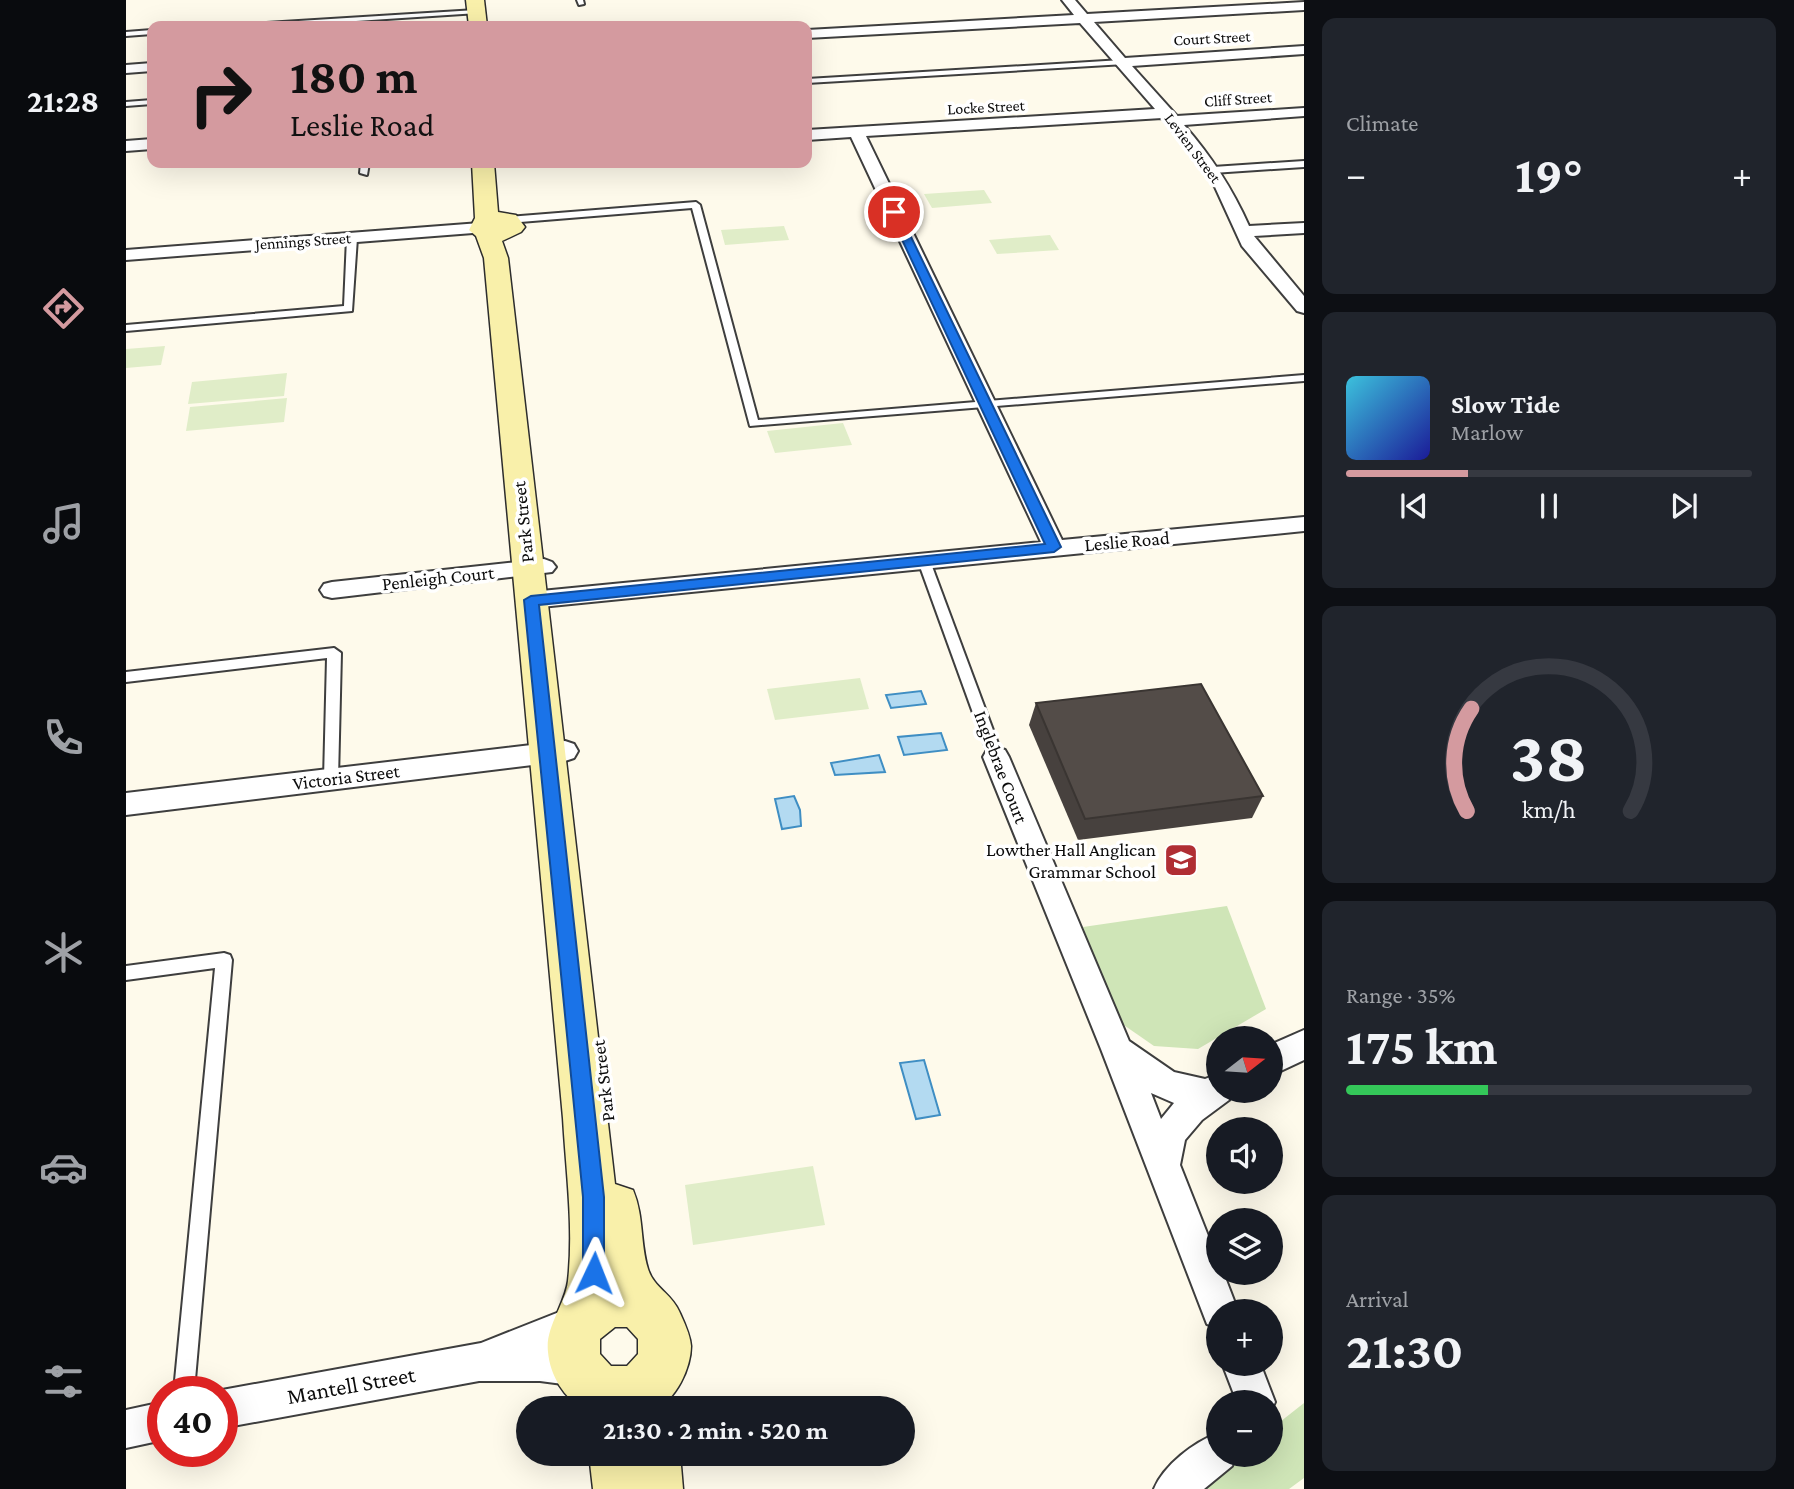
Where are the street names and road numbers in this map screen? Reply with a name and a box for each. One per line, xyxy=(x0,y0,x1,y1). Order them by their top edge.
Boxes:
street label: Court Street xyxy=(1173,27,1252,49)
street label: Cliff Street xyxy=(1204,88,1273,110)
street label: Locke Street xyxy=(947,96,1026,118)
street label: Levien Street xyxy=(1161,110,1225,187)
street label: Jennings Street xyxy=(252,229,352,254)
street label: Park Street xyxy=(508,480,538,564)
street label: Leslie Road xyxy=(1083,527,1171,555)
street label: Penleigh Court xyxy=(381,562,496,594)
street label: Inglebrae Court xyxy=(970,708,1032,827)
street label: Victoria Street xyxy=(291,760,401,794)
street label: Park Street xyxy=(588,1038,618,1123)
street label: Mantell Street xyxy=(285,1361,418,1409)

